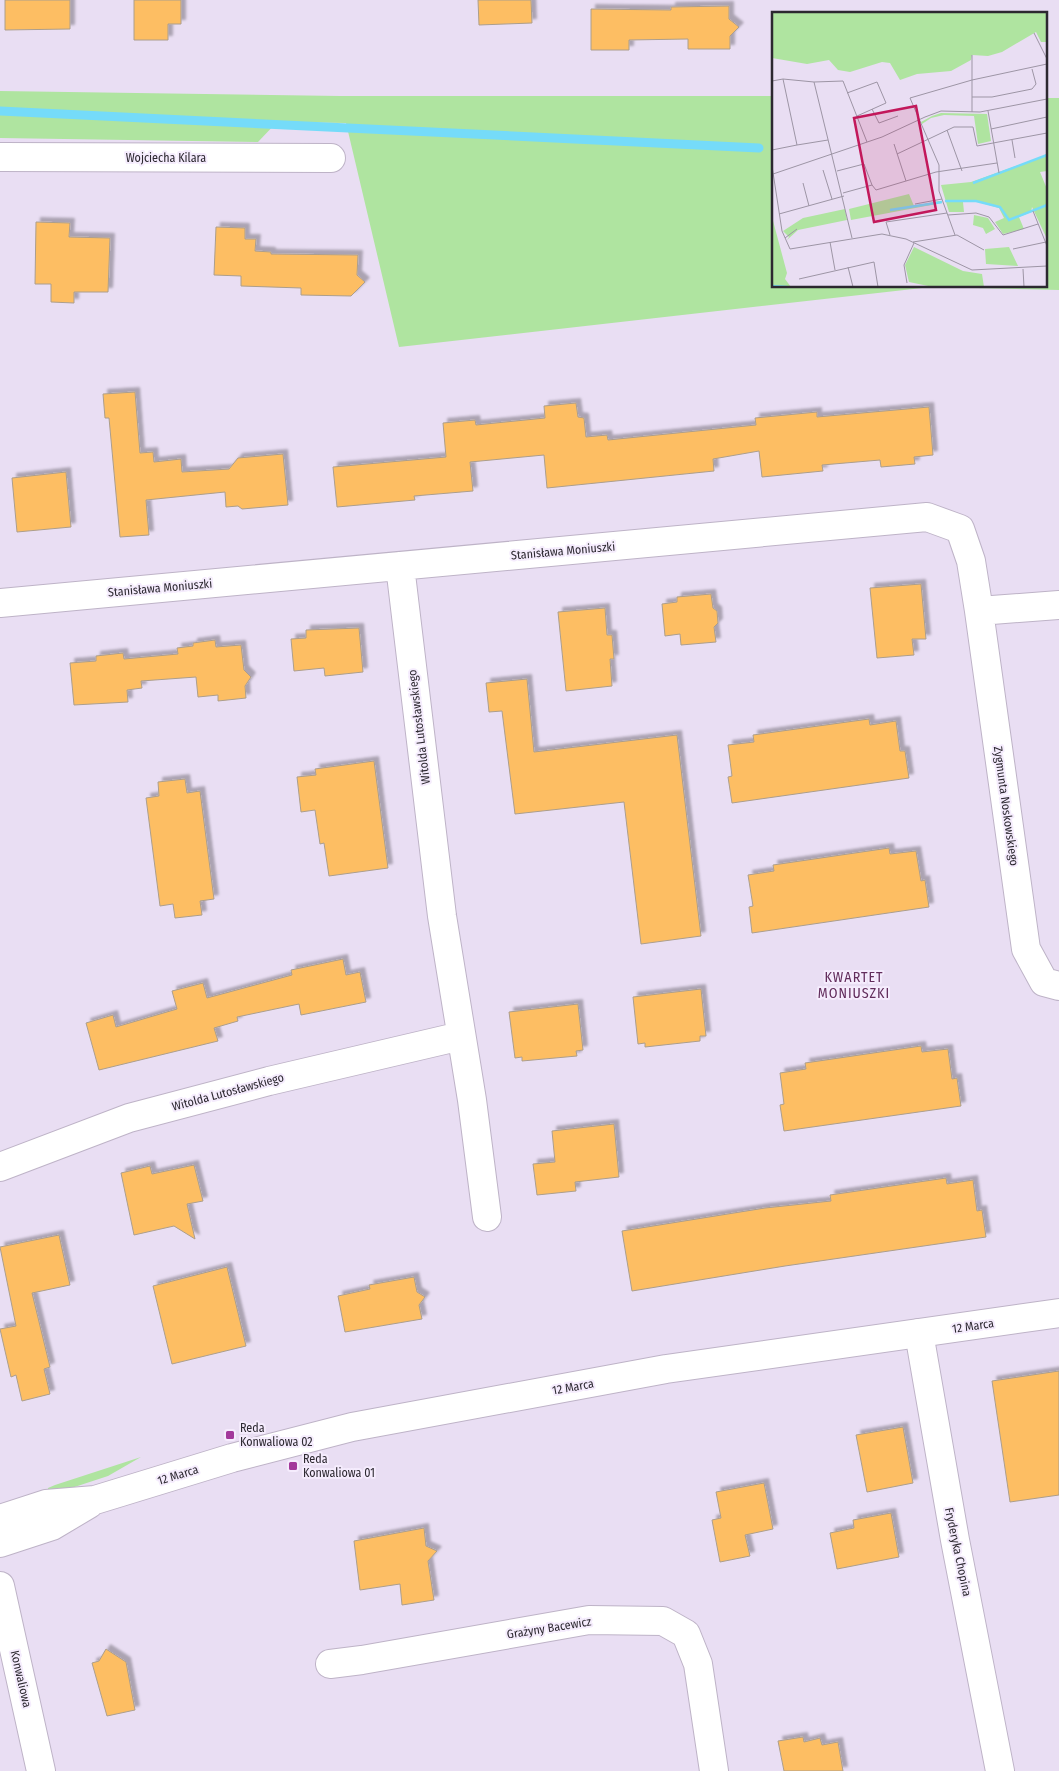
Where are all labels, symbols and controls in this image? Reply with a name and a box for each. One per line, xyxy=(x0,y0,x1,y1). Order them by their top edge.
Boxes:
inset map xyxy=(772,12,1046,288)
street label: Wojciecha Kilara xyxy=(126,151,206,165)
street label: Stanisława Moniuszki xyxy=(510,539,616,563)
street label: Stanisława Moniuszki xyxy=(107,576,213,600)
street label: Witolda Lutosławskiego xyxy=(405,669,433,785)
street label: Zygmunta Noskowskiego xyxy=(991,745,1021,867)
district label: KWARTET MONIUSZKI xyxy=(818,969,890,1002)
street label: Witolda Lutosławskiego xyxy=(171,1070,285,1114)
street label: 12 Marca xyxy=(951,1316,995,1336)
street label: 12 Marca xyxy=(551,1376,595,1398)
place label: Reda Konwaliowa 02 xyxy=(240,1421,313,1449)
marker: Reda Konwaliowa 02 xyxy=(224,1429,236,1441)
place label: Reda Konwaliowa 01 xyxy=(303,1452,375,1480)
marker: Reda Konwaliowa 01 xyxy=(287,1460,299,1472)
street label: 12 Marca xyxy=(156,1462,200,1488)
street label: Fryderyka Chopina xyxy=(942,1506,974,1598)
street label: Grażyny Bacewicz xyxy=(506,1614,592,1642)
street label: Konwaliowa xyxy=(8,1649,34,1709)

